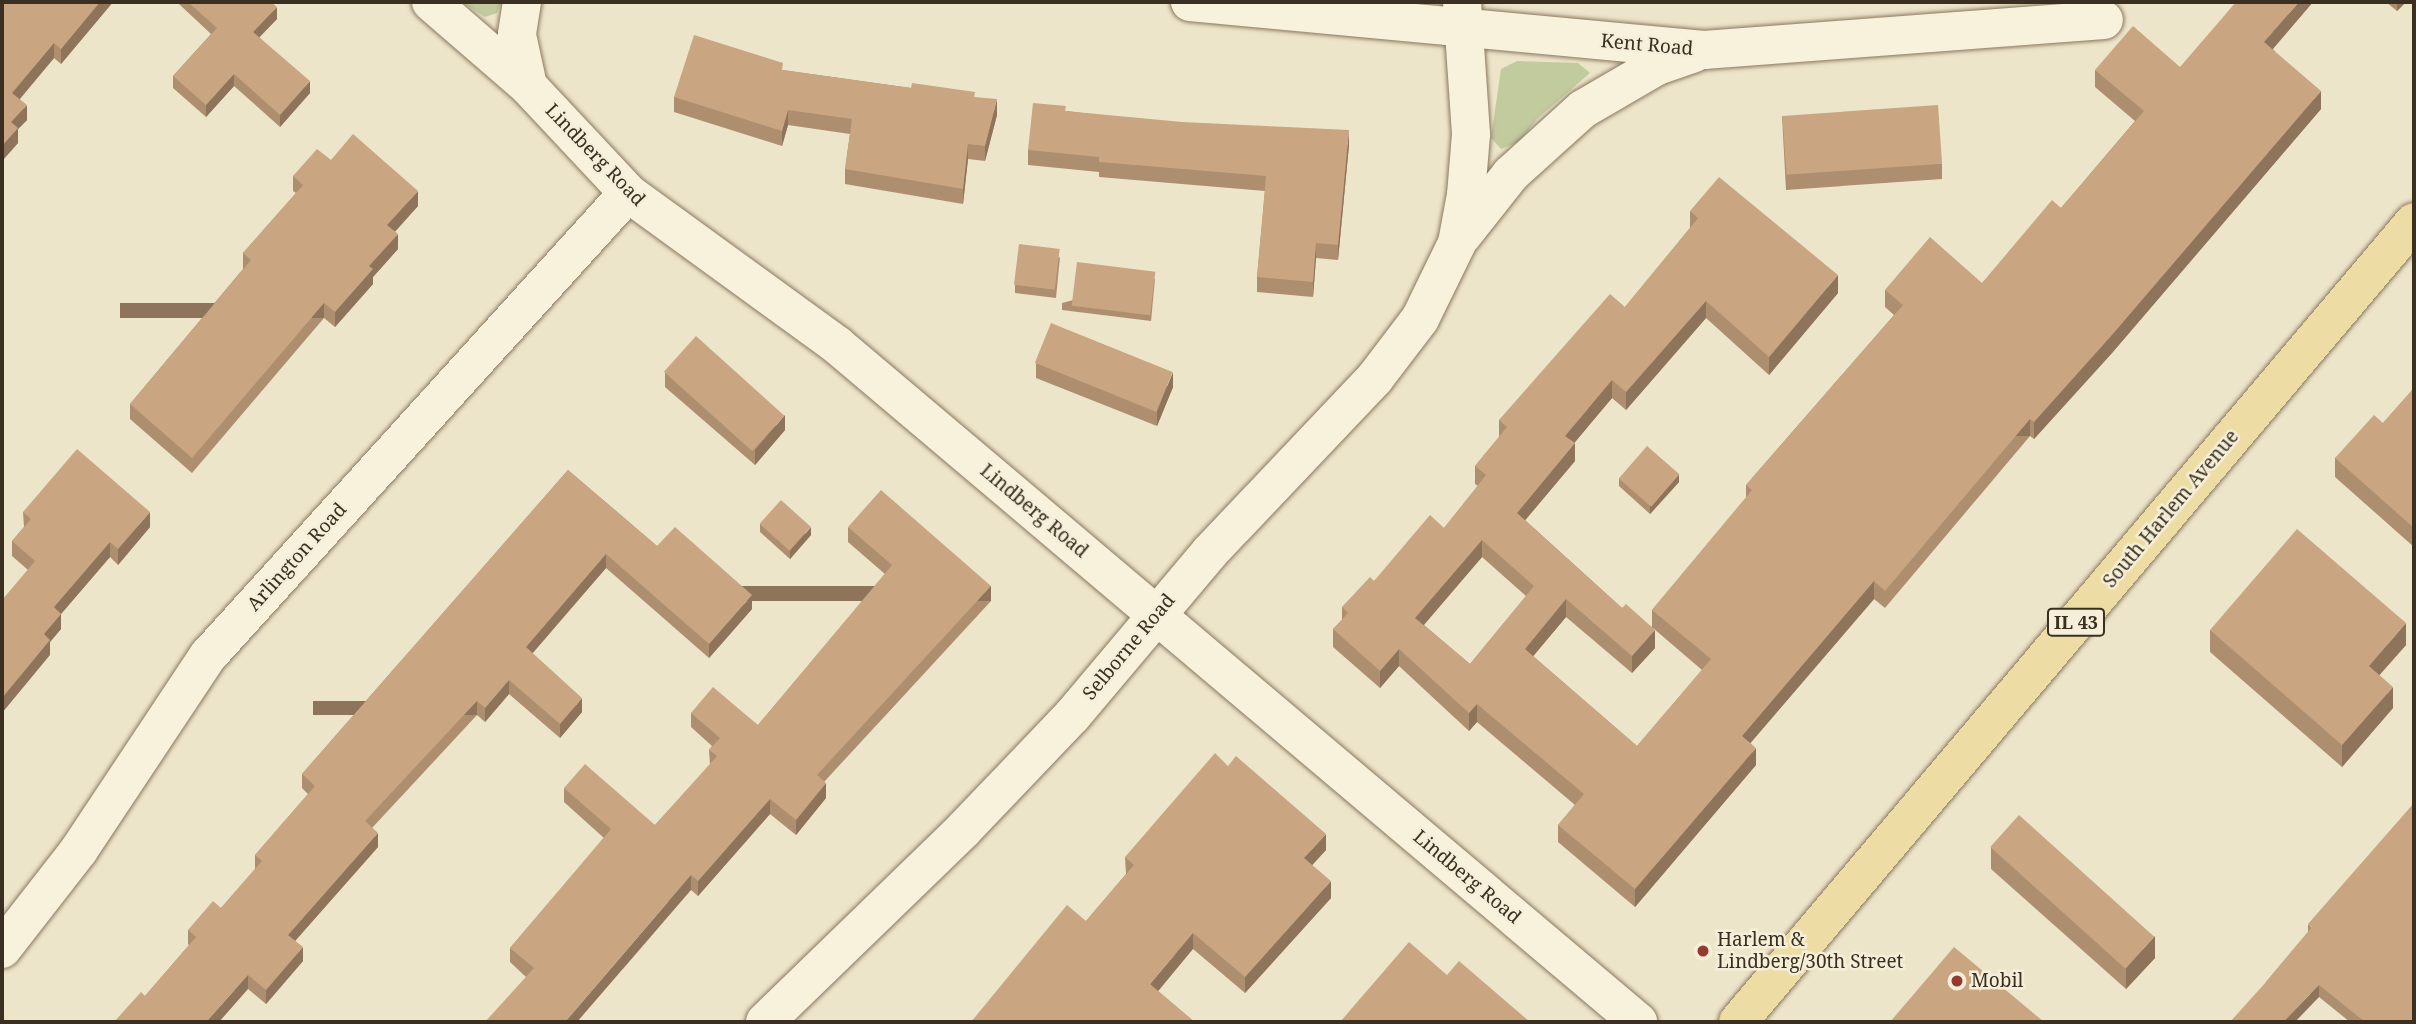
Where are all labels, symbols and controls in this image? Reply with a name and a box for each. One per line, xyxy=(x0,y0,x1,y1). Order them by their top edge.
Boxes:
street label: Kent Road xyxy=(1600,30,1694,60)
street label: Lindberg Road xyxy=(540,99,650,211)
street label: South Harlem Avenue xyxy=(2098,426,2244,592)
street label: Lindberg Road xyxy=(976,459,1092,563)
street label: Arlington Road xyxy=(243,498,351,616)
street label: Selborne Road xyxy=(1078,589,1180,705)
road number: IL 43 xyxy=(2046,608,2106,636)
street label: Lindberg Road xyxy=(1409,825,1525,929)
place label: Harlem & Lindberg/30th Street xyxy=(1717,929,1903,973)
marker: Harlem & Lindberg/30th Street xyxy=(1695,943,1711,959)
place label: Mobil xyxy=(1971,970,2023,992)
marker: Mobil xyxy=(1949,973,1965,989)

